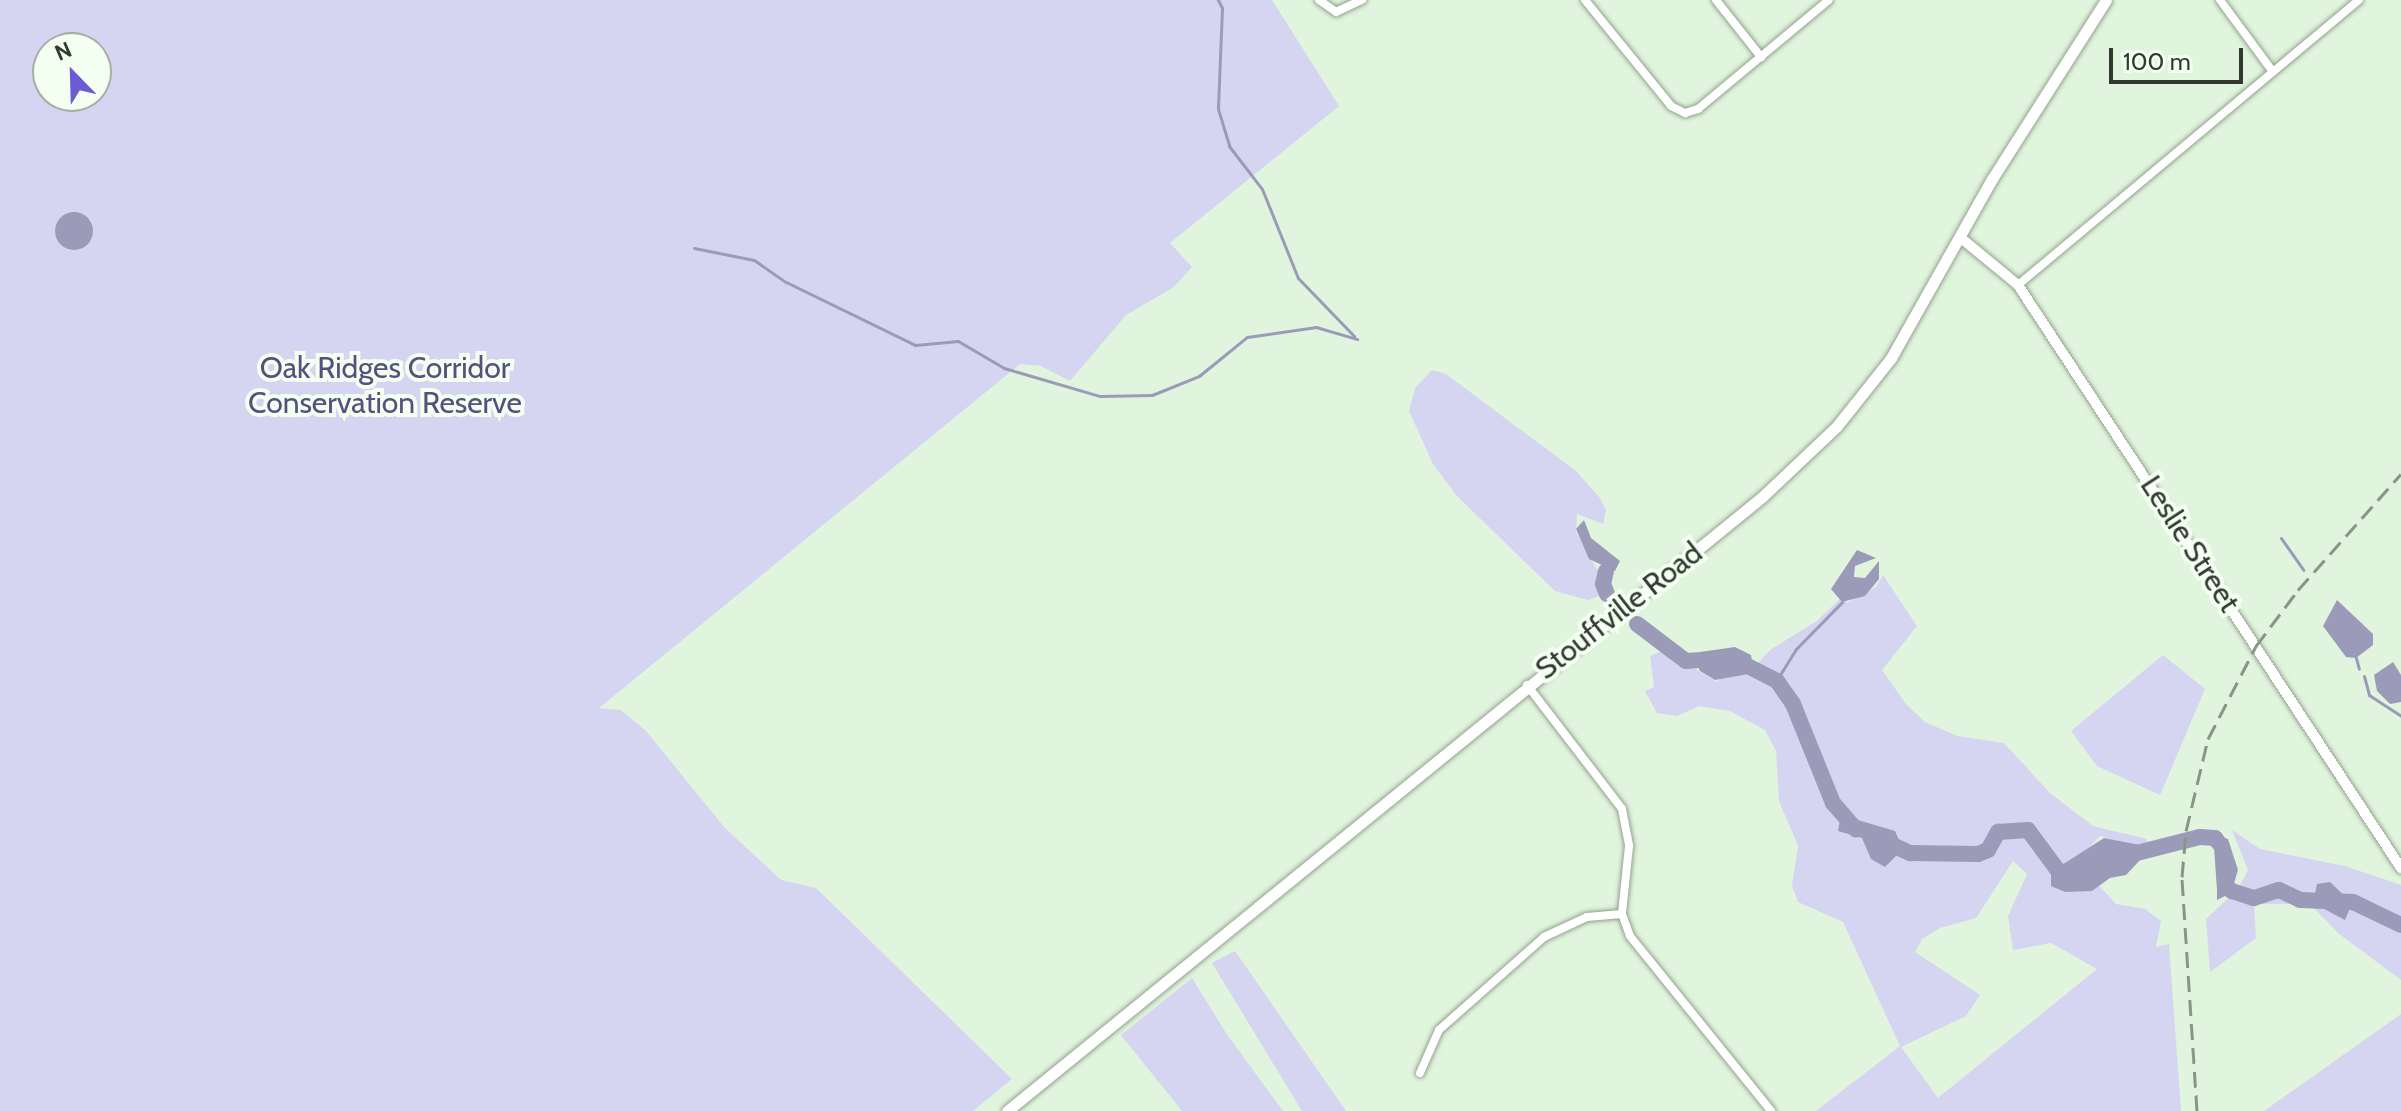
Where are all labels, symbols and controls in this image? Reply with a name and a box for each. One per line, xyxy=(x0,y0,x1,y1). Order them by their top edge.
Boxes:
north arrow xyxy=(32,32,112,112)
scale bar xyxy=(2113,32,2247,82)
text: N xyxy=(51,36,76,67)
text: 100 m xyxy=(2123,47,2191,76)
park label: Oak Ridges Corridor Conservation Reserve xyxy=(248,350,522,420)
street label: Leslie Street xyxy=(2133,469,2247,619)
street label: Stouffville Road xyxy=(1529,535,1709,687)

